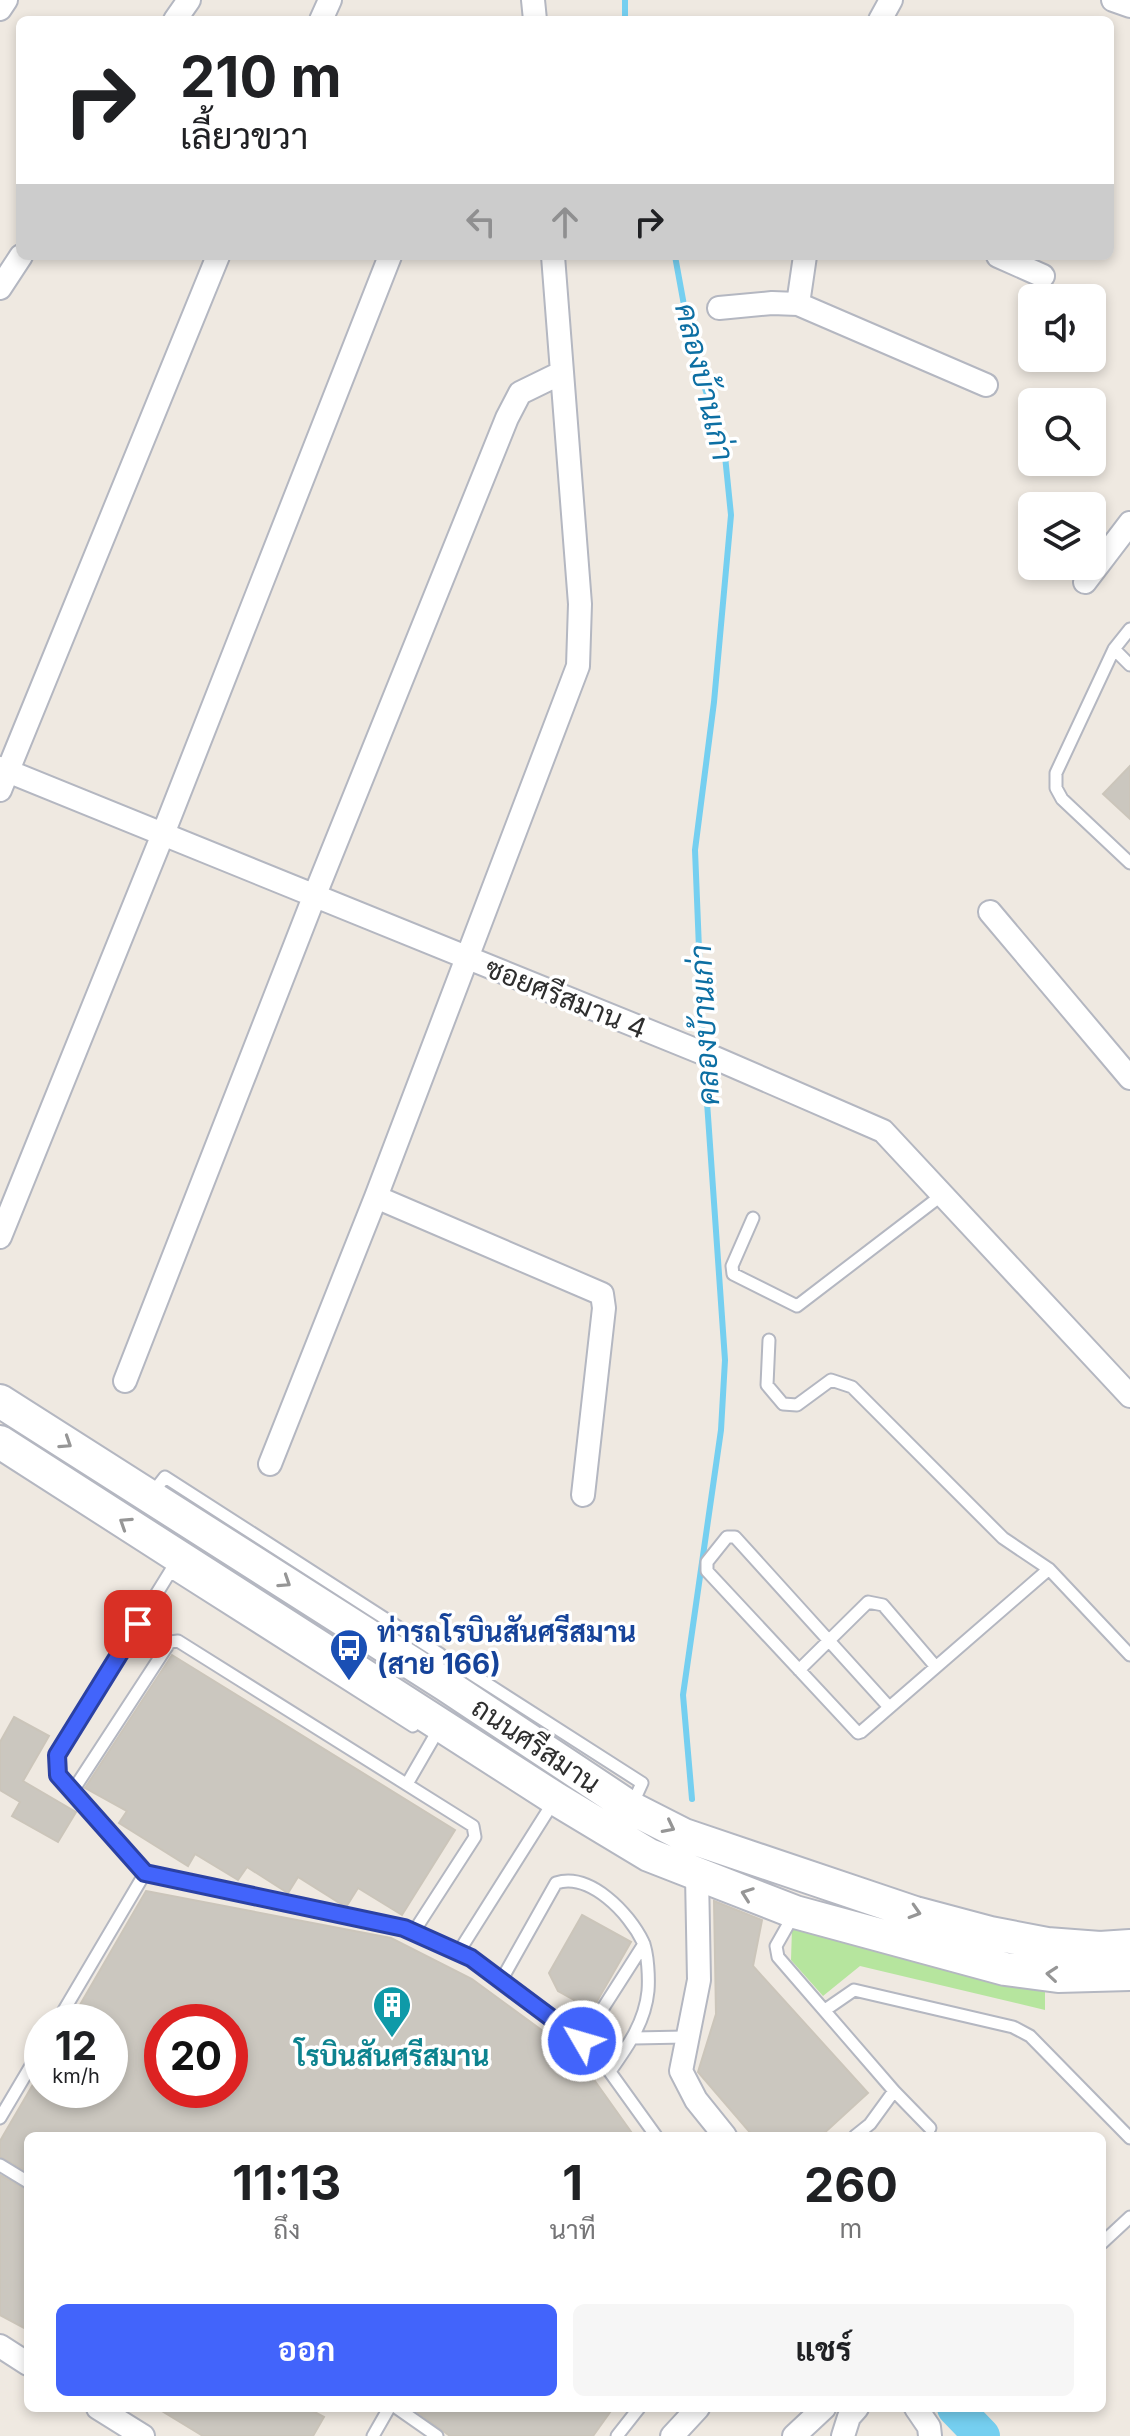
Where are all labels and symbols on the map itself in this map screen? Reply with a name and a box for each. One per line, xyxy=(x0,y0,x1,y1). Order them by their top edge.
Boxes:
water label: คลองบ้านเก่า xyxy=(668,299,743,464)
water label: คลองบ้านเก่า xyxy=(681,944,726,1106)
street label: ซอยศรีสมาน 4 xyxy=(480,949,652,1046)
one-way arrow xyxy=(57,1433,72,1448)
one-way arrow xyxy=(120,1518,134,1533)
one-way arrow xyxy=(276,1573,291,1588)
pin xyxy=(104,1590,172,1658)
place label: ท่ารถโรบินสันศรีสมาน (สาย 166) xyxy=(377,1613,636,1681)
bus stop icon: ท่ารถโรบินสันศรีสมาน (สาย 166) xyxy=(328,1627,370,1682)
street label: ถนนศรีสมาน xyxy=(465,1689,607,1800)
one-way arrow xyxy=(661,1818,676,1833)
one-way arrow xyxy=(741,1887,755,1904)
one-way arrow xyxy=(907,1903,921,1919)
one-way arrow xyxy=(1045,1966,1058,1983)
building icon: โรบินสันศรีสมาน xyxy=(371,1984,413,2039)
position arrow xyxy=(540,1999,624,2083)
speed limit sign: 20 xyxy=(144,2004,248,2108)
place label: โรบินสันศรีสมาน xyxy=(292,2037,490,2073)

